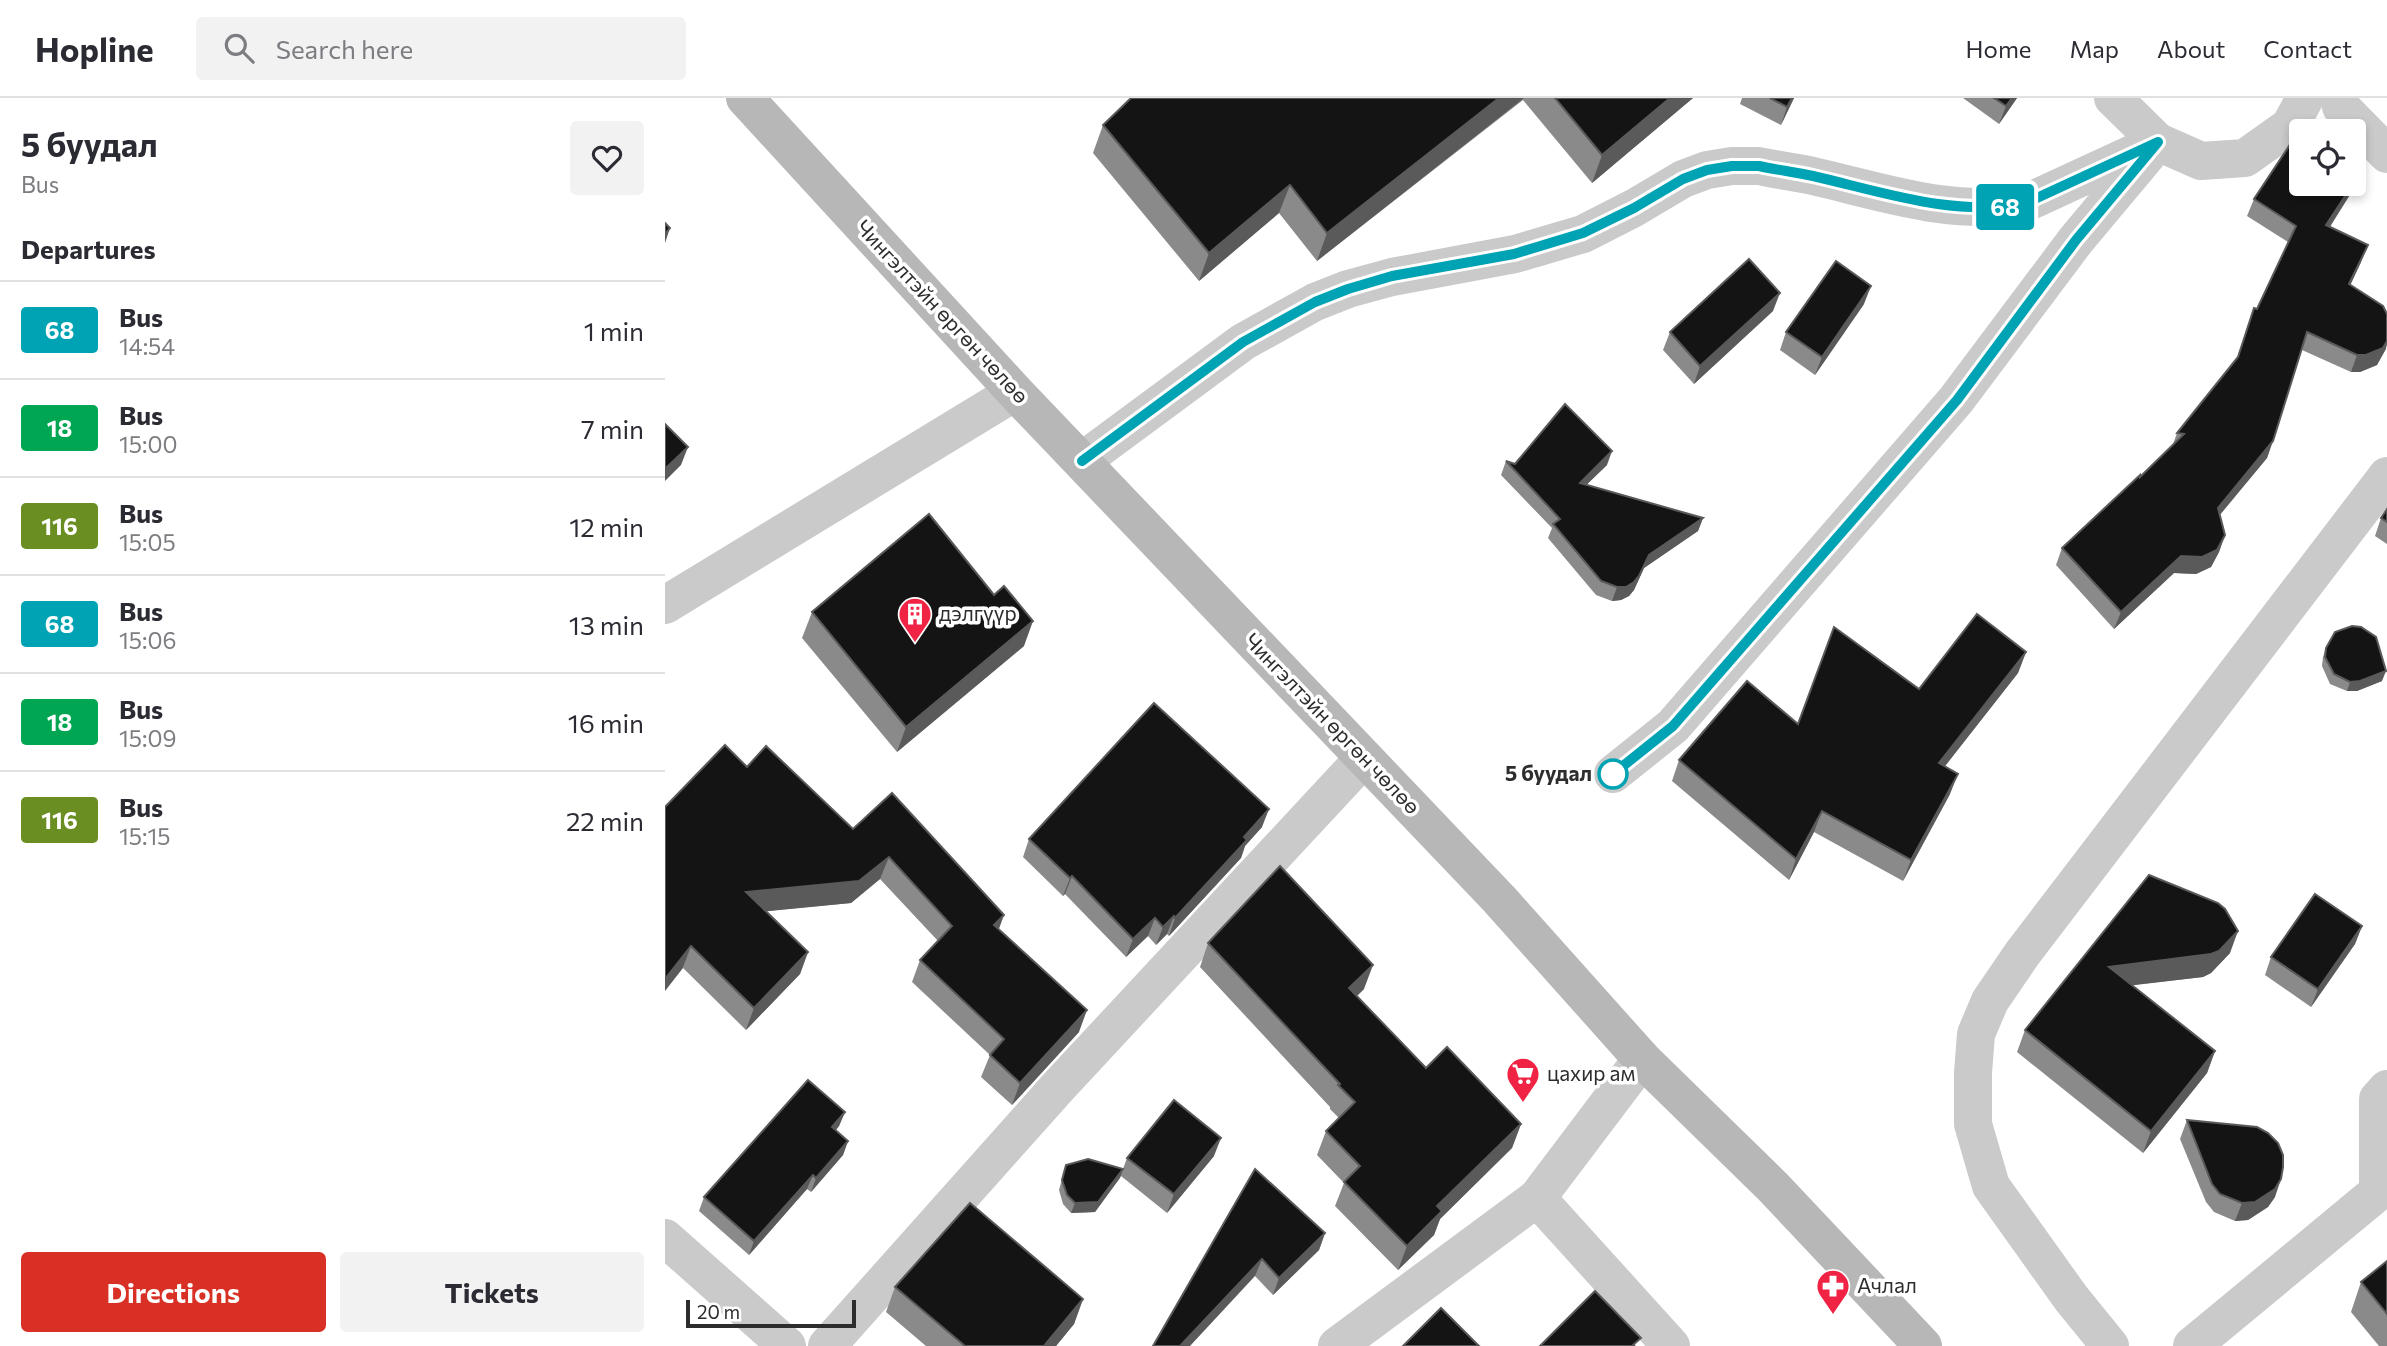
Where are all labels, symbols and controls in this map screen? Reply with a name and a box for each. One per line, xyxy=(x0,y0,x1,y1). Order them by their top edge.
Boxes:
search box xyxy=(196,17,686,80)
text: Hopline xyxy=(35,28,154,69)
icon: search xyxy=(220,29,258,67)
text: Search here xyxy=(276,33,413,64)
text: Home xyxy=(1966,34,2032,63)
text: Map xyxy=(2070,34,2119,63)
text: About xyxy=(2157,34,2225,63)
text: Contact xyxy=(2263,34,2352,63)
map controls xyxy=(2289,119,2366,196)
button: locate xyxy=(2289,119,2366,196)
button: heart xyxy=(570,121,644,195)
text: 5 буудал xyxy=(21,123,158,164)
text: Bus xyxy=(21,170,59,198)
line badge: 68 xyxy=(1973,184,2037,230)
text: 68 xyxy=(1990,192,2020,221)
street label: Чингэлтэйн өргөн чөлөө xyxy=(852,214,1035,408)
text: Departures xyxy=(21,233,156,264)
text: Bus xyxy=(119,301,163,332)
text: 68 xyxy=(45,315,74,344)
text: 1 min xyxy=(584,315,644,346)
text: 14:54 xyxy=(119,332,175,360)
text: Bus xyxy=(119,399,163,430)
text: 18 xyxy=(47,413,72,442)
text: 7 min xyxy=(581,413,644,444)
text: 15:00 xyxy=(119,430,178,458)
text: Bus xyxy=(119,497,163,528)
text: 116 xyxy=(41,511,78,540)
text: 12 min xyxy=(569,511,644,542)
text: 15:05 xyxy=(119,528,176,556)
text: Bus xyxy=(119,595,163,626)
building icon: дэлгүүр xyxy=(896,595,934,644)
place label: дэлгүүр xyxy=(939,600,1017,625)
text: 68 xyxy=(45,609,74,638)
text: 13 min xyxy=(569,609,644,640)
text: 15:06 xyxy=(119,626,176,654)
street label: Чингэлтэйн өргөн чөлөө xyxy=(1240,627,1426,819)
text: Bus xyxy=(119,693,163,724)
text: 18 xyxy=(47,707,72,736)
text: 16 min xyxy=(568,707,644,738)
text: 15:09 xyxy=(119,724,176,752)
marker: 5 буудал xyxy=(1598,759,1628,789)
place label: 5 буудал xyxy=(1505,760,1592,785)
text: Bus xyxy=(119,791,163,822)
text: 116 xyxy=(41,805,78,834)
text: 22 min xyxy=(566,805,644,836)
text: 15:15 xyxy=(119,822,171,850)
supermarket icon: цахир ам xyxy=(1504,1055,1542,1104)
place label: цахир ам xyxy=(1547,1060,1635,1085)
button: Directions xyxy=(21,1252,326,1332)
button: Tickets xyxy=(340,1252,644,1332)
pharmacy icon: Ачлал xyxy=(1814,1267,1852,1316)
place label: Ачлал xyxy=(1857,1272,1917,1297)
scale bar xyxy=(686,1297,856,1329)
text: 20 m xyxy=(697,1300,740,1323)

